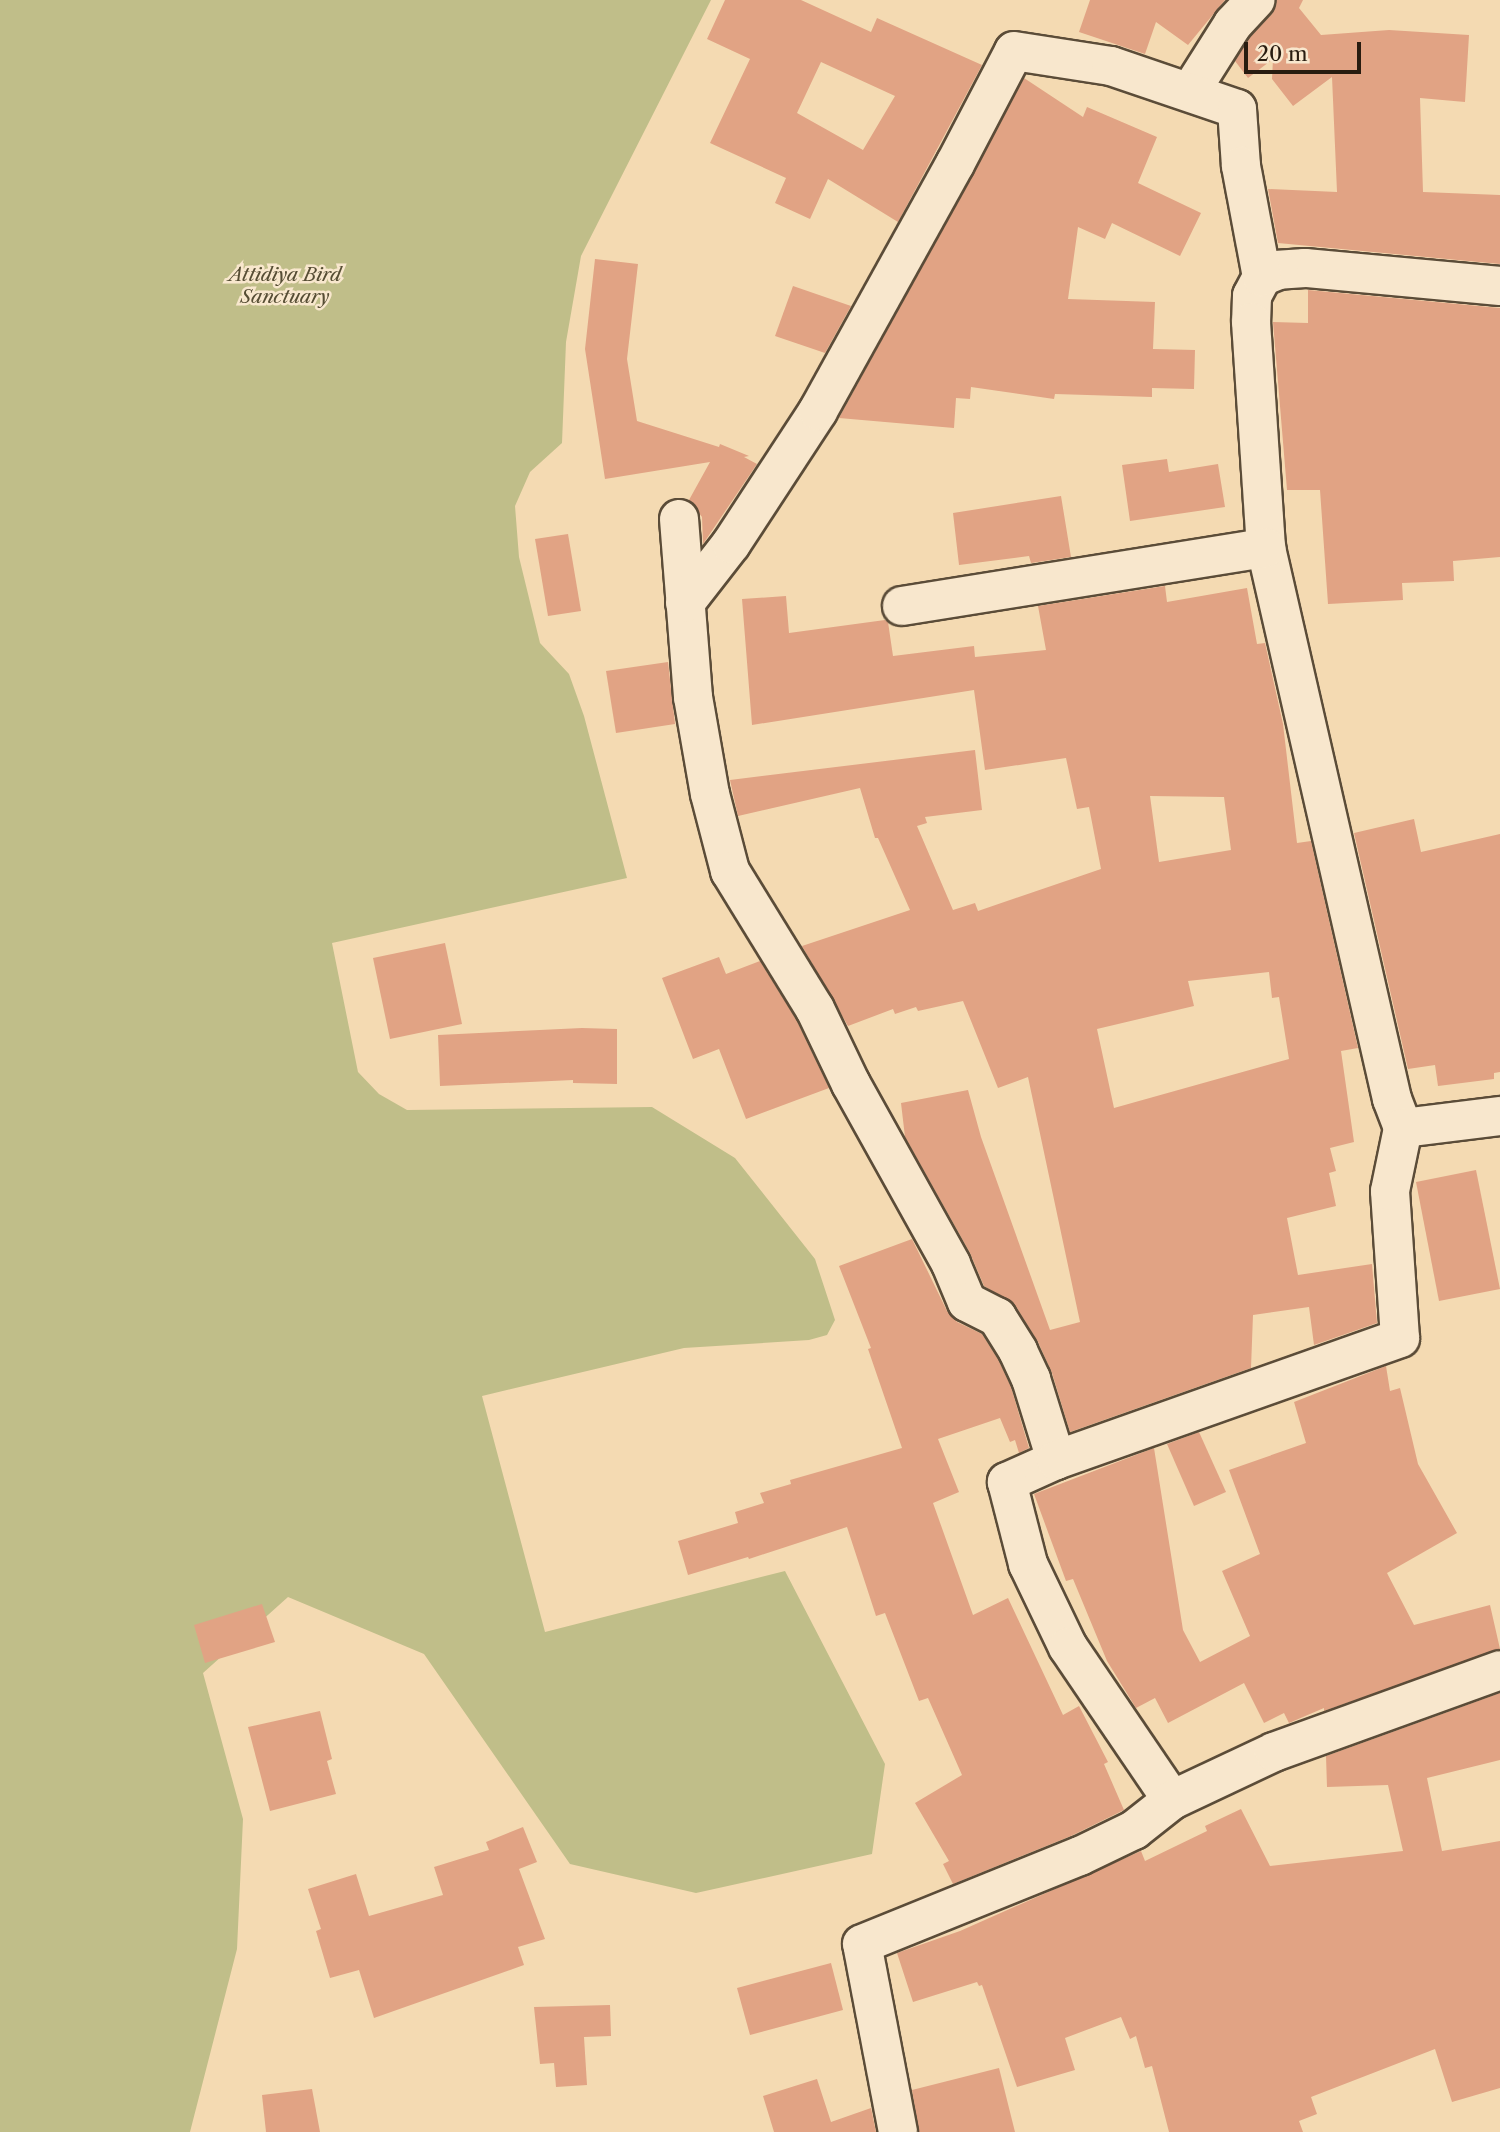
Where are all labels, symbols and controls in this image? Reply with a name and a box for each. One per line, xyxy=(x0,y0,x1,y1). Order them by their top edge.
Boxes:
scale bar xyxy=(1248,28,1365,72)
text: 20 m xyxy=(1257,41,1308,66)
park label: Attidiya Bird Sanctuary xyxy=(229,264,341,308)

